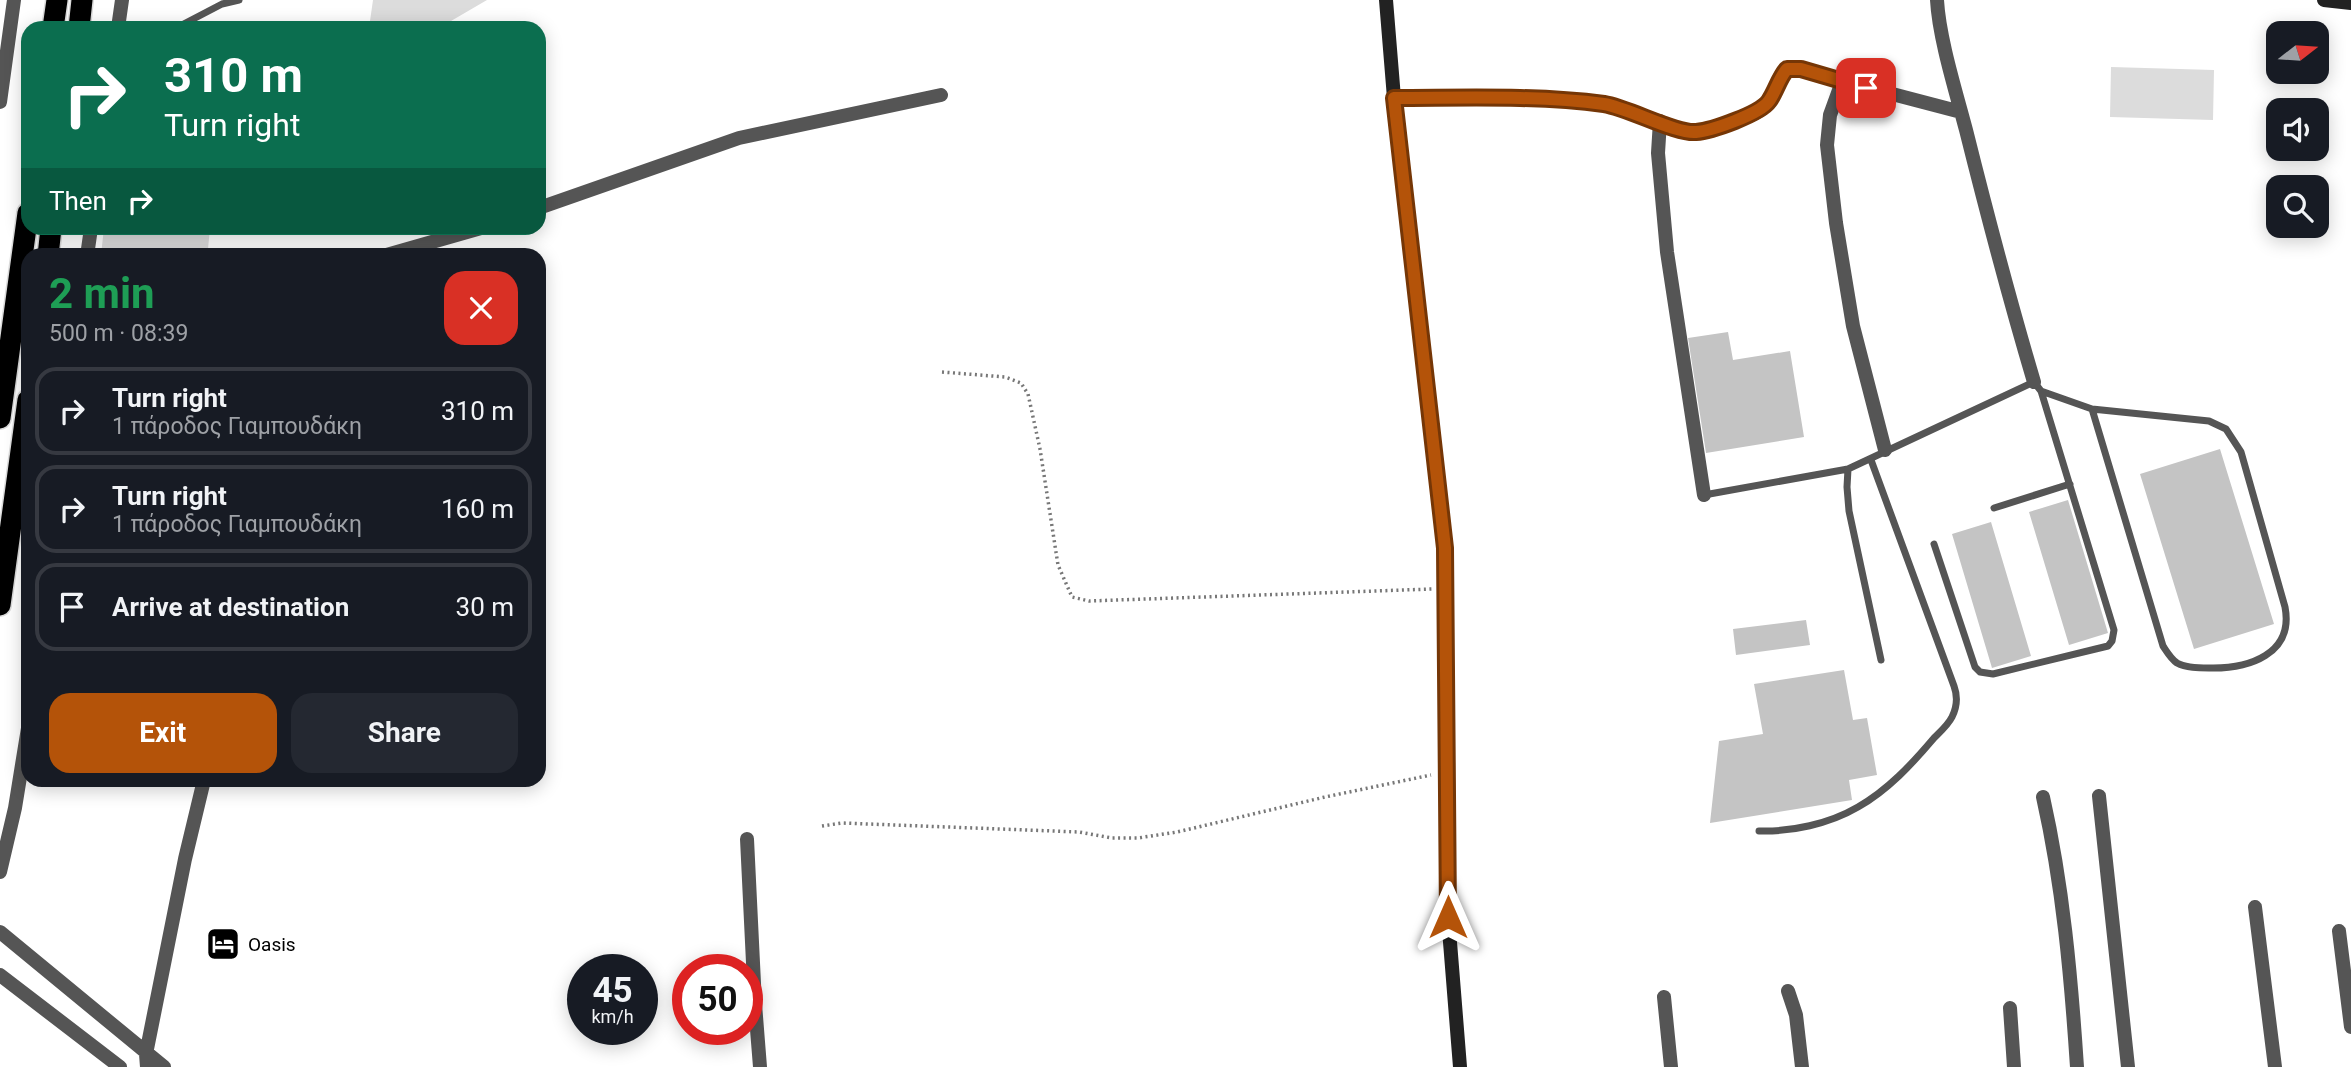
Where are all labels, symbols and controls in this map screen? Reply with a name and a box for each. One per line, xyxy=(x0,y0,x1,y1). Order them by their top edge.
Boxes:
north arrow xyxy=(2266,21,2329,84)
map controls xyxy=(2266,21,2329,238)
text: 310 m xyxy=(164,47,303,104)
icon: right xyxy=(49,49,140,140)
pin xyxy=(1836,58,1896,118)
icon: arrive xyxy=(1847,69,1885,107)
button: sound xyxy=(2266,98,2329,161)
text: Turn right xyxy=(164,106,300,144)
button: search xyxy=(2266,175,2329,238)
icon: right xyxy=(121,182,159,220)
text: Then xyxy=(49,186,107,216)
text: 2 min xyxy=(49,269,155,318)
button: close xyxy=(444,271,518,345)
text: 500 m · 08:39 xyxy=(49,320,188,347)
text: Turn right xyxy=(112,383,227,413)
icon: right xyxy=(53,392,91,430)
text: 310 m xyxy=(441,396,514,426)
text: 1 πάροδος Γιαμπουδάκη xyxy=(112,413,362,440)
text: Turn right xyxy=(112,481,227,511)
icon: right xyxy=(53,490,91,528)
text: 160 m xyxy=(441,494,514,524)
text: 1 πάροδος Γιαμπουδάκη xyxy=(112,511,362,538)
icon: arrive xyxy=(53,588,91,626)
text: Arrive at destination xyxy=(112,592,349,622)
text: 30 m xyxy=(456,592,514,622)
button: Exit xyxy=(49,693,277,773)
button: Share xyxy=(291,693,518,773)
position arrow xyxy=(1411,880,1485,954)
hotel icon: Oasis xyxy=(204,925,242,963)
place label: Oasis xyxy=(248,933,296,956)
speed limit sign: 50 xyxy=(672,954,763,1045)
text: 45 xyxy=(592,970,633,1011)
text: km/h xyxy=(591,1006,634,1027)

